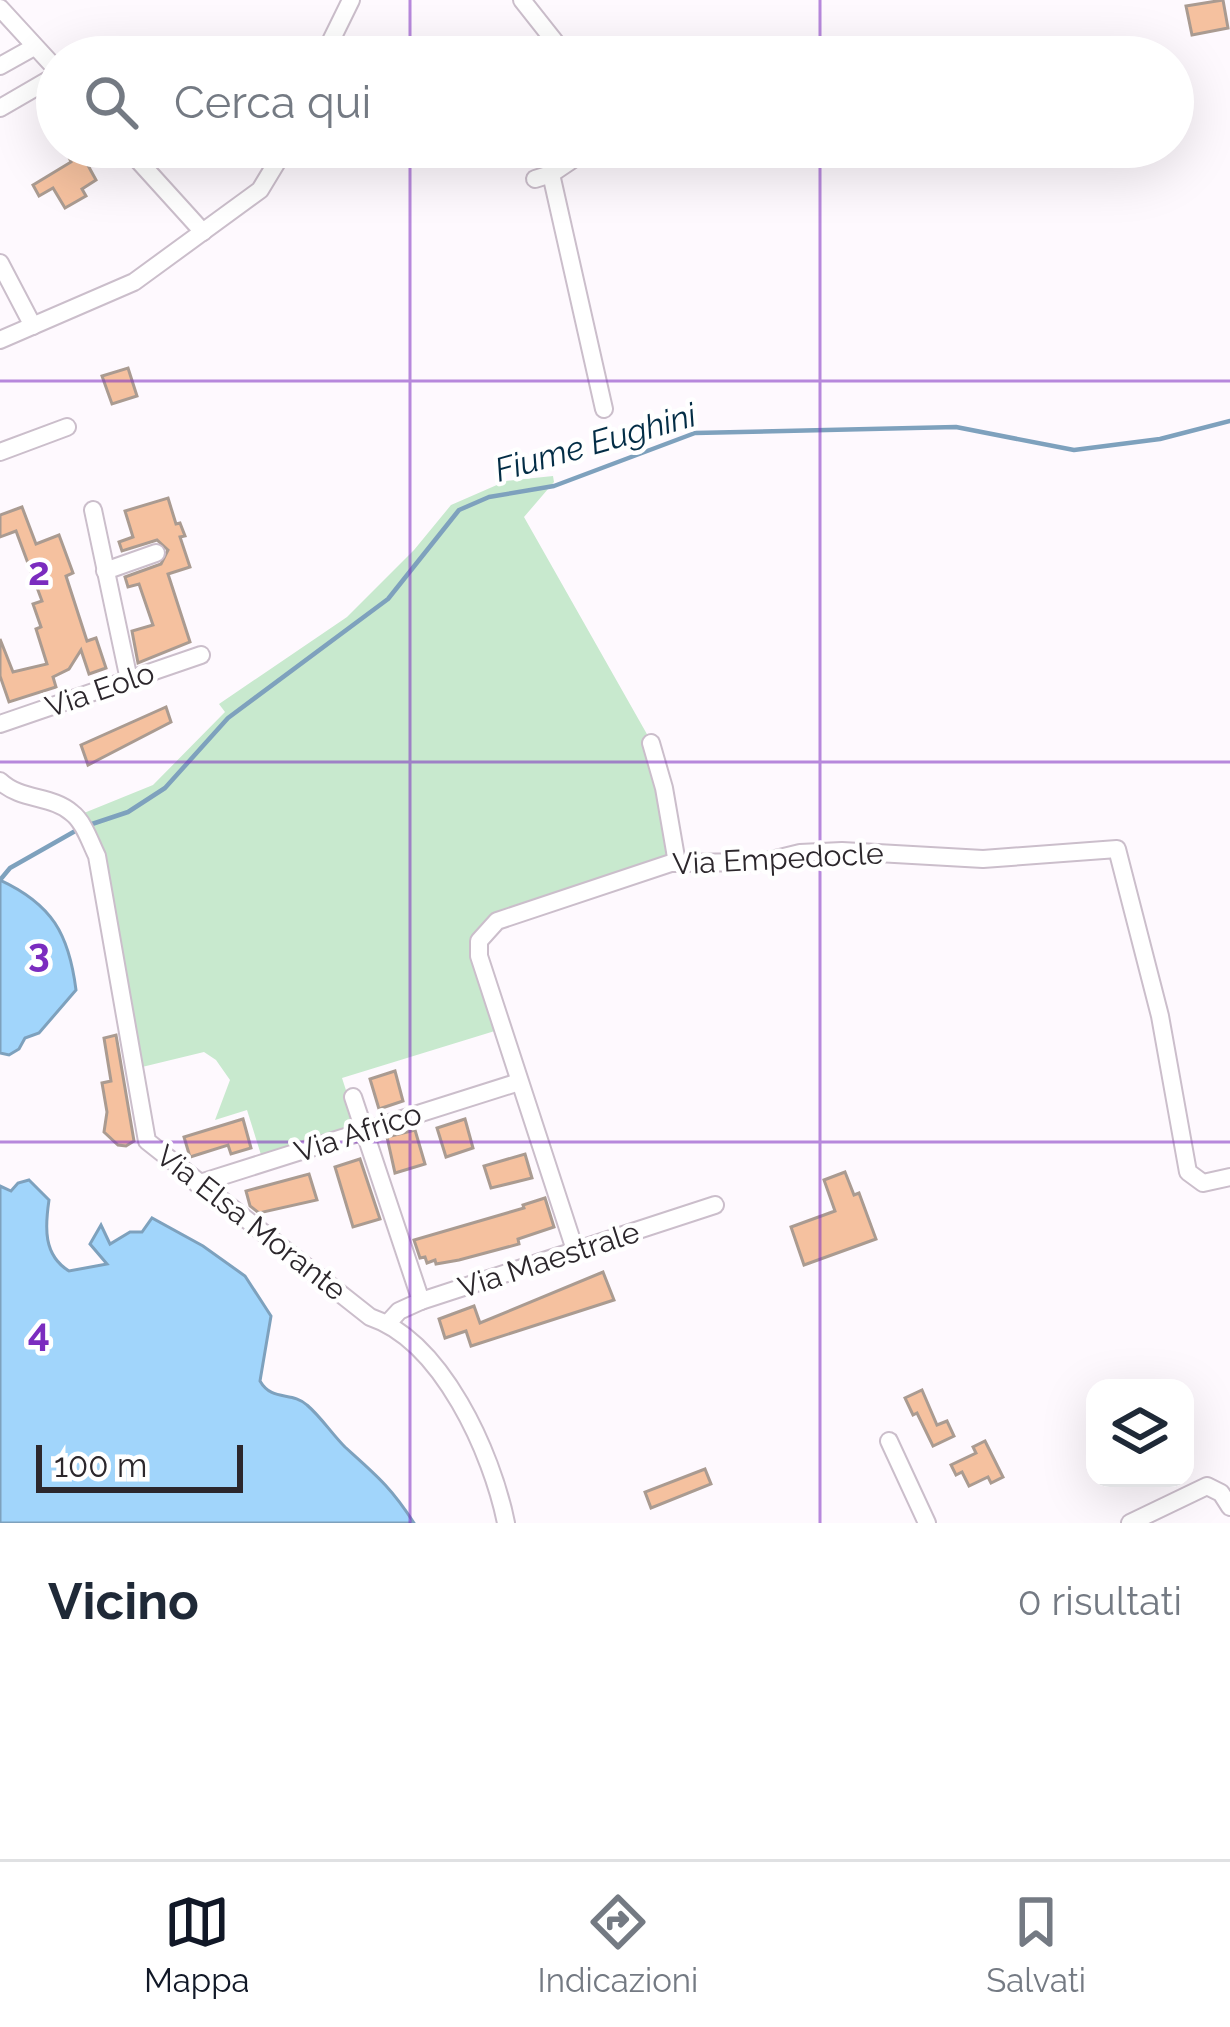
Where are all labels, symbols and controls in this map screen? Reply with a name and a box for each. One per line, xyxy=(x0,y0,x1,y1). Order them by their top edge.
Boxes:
search box xyxy=(36,36,1194,168)
icon: search xyxy=(78,69,144,135)
text: Cerca qui xyxy=(174,76,371,129)
water label: Fiume Eughini xyxy=(490,395,701,490)
text: 2 xyxy=(28,548,50,594)
street label: Via Eolo xyxy=(41,655,159,724)
street label: Via Empedocle xyxy=(671,835,884,882)
text: 3 xyxy=(28,929,50,975)
street label: Via Africo xyxy=(290,1096,426,1169)
street label: Via Elsa Morante xyxy=(149,1138,353,1308)
street label: Via Maestrale xyxy=(454,1214,644,1305)
text: 4 xyxy=(28,1309,50,1355)
map controls xyxy=(1086,1379,1194,1487)
button: layers xyxy=(1086,1379,1194,1487)
scale bar xyxy=(36,1439,243,1492)
text: 100 m xyxy=(54,1446,147,1485)
text: Vicino xyxy=(48,1571,199,1631)
text: 0 risultati xyxy=(1018,1578,1182,1624)
tab: Mappa xyxy=(144,1889,249,2000)
tab: Indicazioni xyxy=(538,1889,698,2000)
tab: Salvati xyxy=(986,1889,1086,2000)

